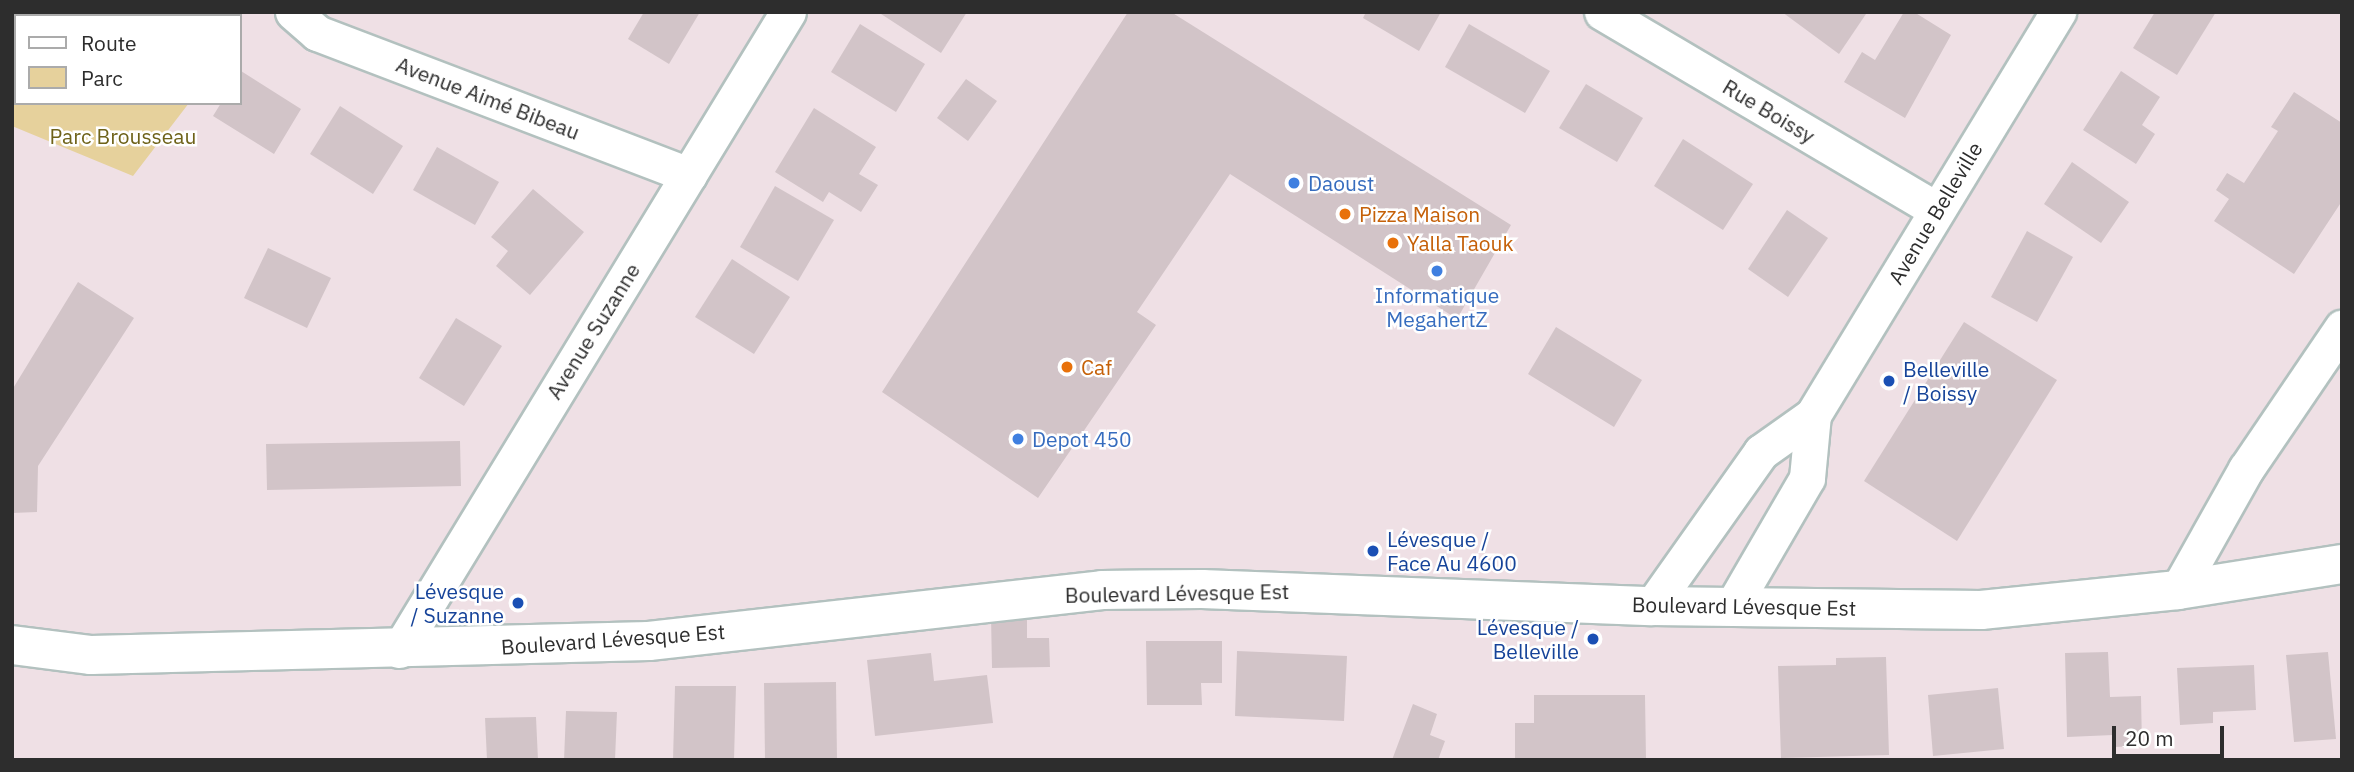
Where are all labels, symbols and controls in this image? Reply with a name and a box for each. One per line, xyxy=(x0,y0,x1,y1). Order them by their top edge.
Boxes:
legend xyxy=(14,14,242,105)
text: Route xyxy=(81,29,137,57)
street label: Avenue Aimé Bibeau xyxy=(393,51,583,145)
text: Parc xyxy=(81,64,123,92)
street label: Rue Boissy xyxy=(1718,74,1820,148)
park label: Parc Brousseau xyxy=(50,123,196,149)
street label: Avenue Belleville xyxy=(1883,137,1987,289)
place label: Daoust xyxy=(1308,170,1374,196)
marker: Daoust xyxy=(1286,175,1302,191)
place label: Pizza Maison xyxy=(1359,201,1480,227)
marker: Pizza Maison xyxy=(1337,206,1353,222)
place label: Yalla Taouk xyxy=(1407,230,1514,256)
marker: Yalla Taouk xyxy=(1385,235,1401,251)
street label: Avenue Suzanne xyxy=(541,258,645,404)
marker: Informatique MegahertZ xyxy=(1429,263,1445,279)
place label: Informatique MegahertZ xyxy=(1375,282,1499,332)
place label: Caf xyxy=(1081,354,1112,380)
place label: Belleville / Boissy xyxy=(1903,356,1989,406)
marker: Caf xyxy=(1059,359,1075,375)
marker: Belleville / Boissy xyxy=(1881,373,1897,389)
place label: Depot 450 xyxy=(1032,426,1132,452)
marker: Depot 450 xyxy=(1010,431,1026,447)
place label: Lévesque / Face Au 4600 xyxy=(1387,526,1517,576)
marker: Lévesque / Face Au 4600 xyxy=(1365,543,1381,559)
place label: Lévesque / Suzanne xyxy=(411,578,504,628)
street label: Boulevard Lévesque Est xyxy=(1065,578,1289,608)
street label: Boulevard Lévesque Est xyxy=(1632,591,1856,621)
marker: Lévesque / Suzanne xyxy=(510,595,526,611)
place label: Lévesque / Belleville xyxy=(1477,614,1579,664)
street label: Boulevard Lévesque Est xyxy=(500,619,726,659)
marker: Lévesque / Belleville xyxy=(1585,631,1601,647)
scale bar xyxy=(2116,712,2228,756)
text: 20 m xyxy=(2125,724,2174,752)

